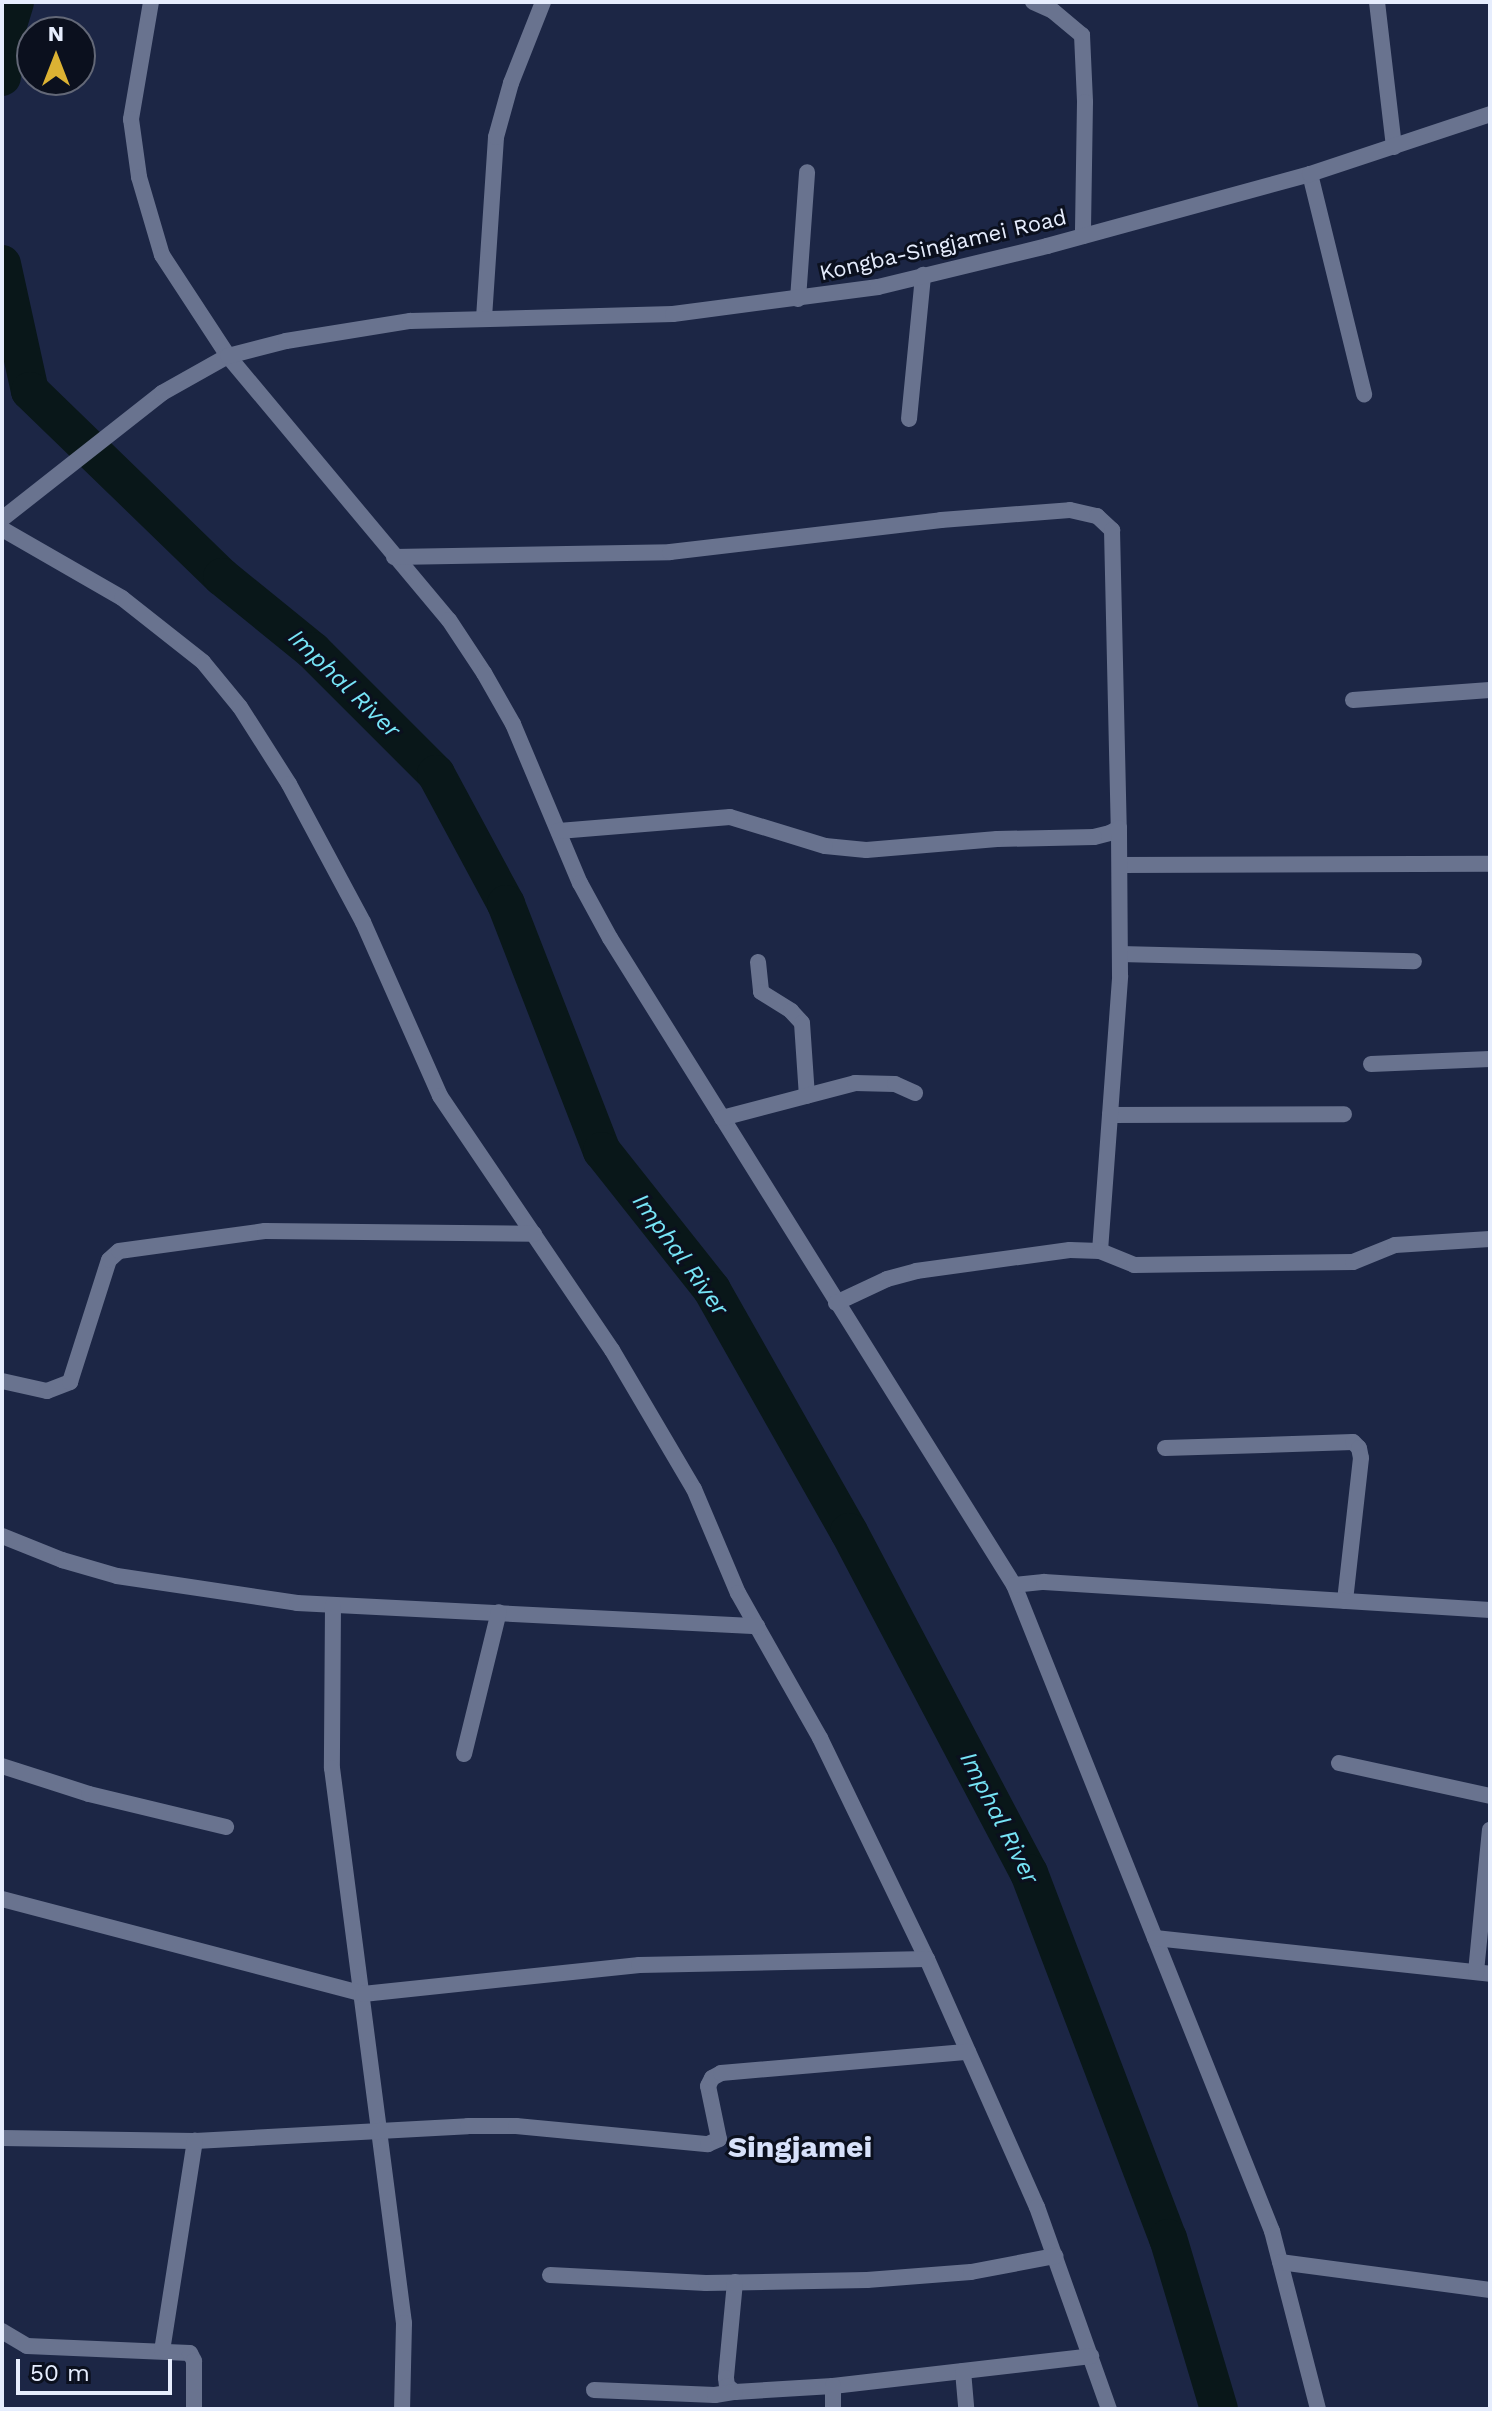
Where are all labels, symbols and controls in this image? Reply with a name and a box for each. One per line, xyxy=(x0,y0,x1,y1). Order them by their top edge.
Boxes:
north arrow xyxy=(16,16,96,96)
text: N xyxy=(48,21,64,46)
street label: Kongba-Singjamei Road xyxy=(817,204,1069,286)
water label: Imphal River xyxy=(282,623,406,745)
water label: Imphal River xyxy=(626,1188,734,1322)
water label: Imphal River xyxy=(953,1747,1045,1889)
district label: Singjamei xyxy=(728,2129,872,2165)
scale bar xyxy=(20,2343,176,2393)
text: 50 m xyxy=(30,2359,90,2387)

